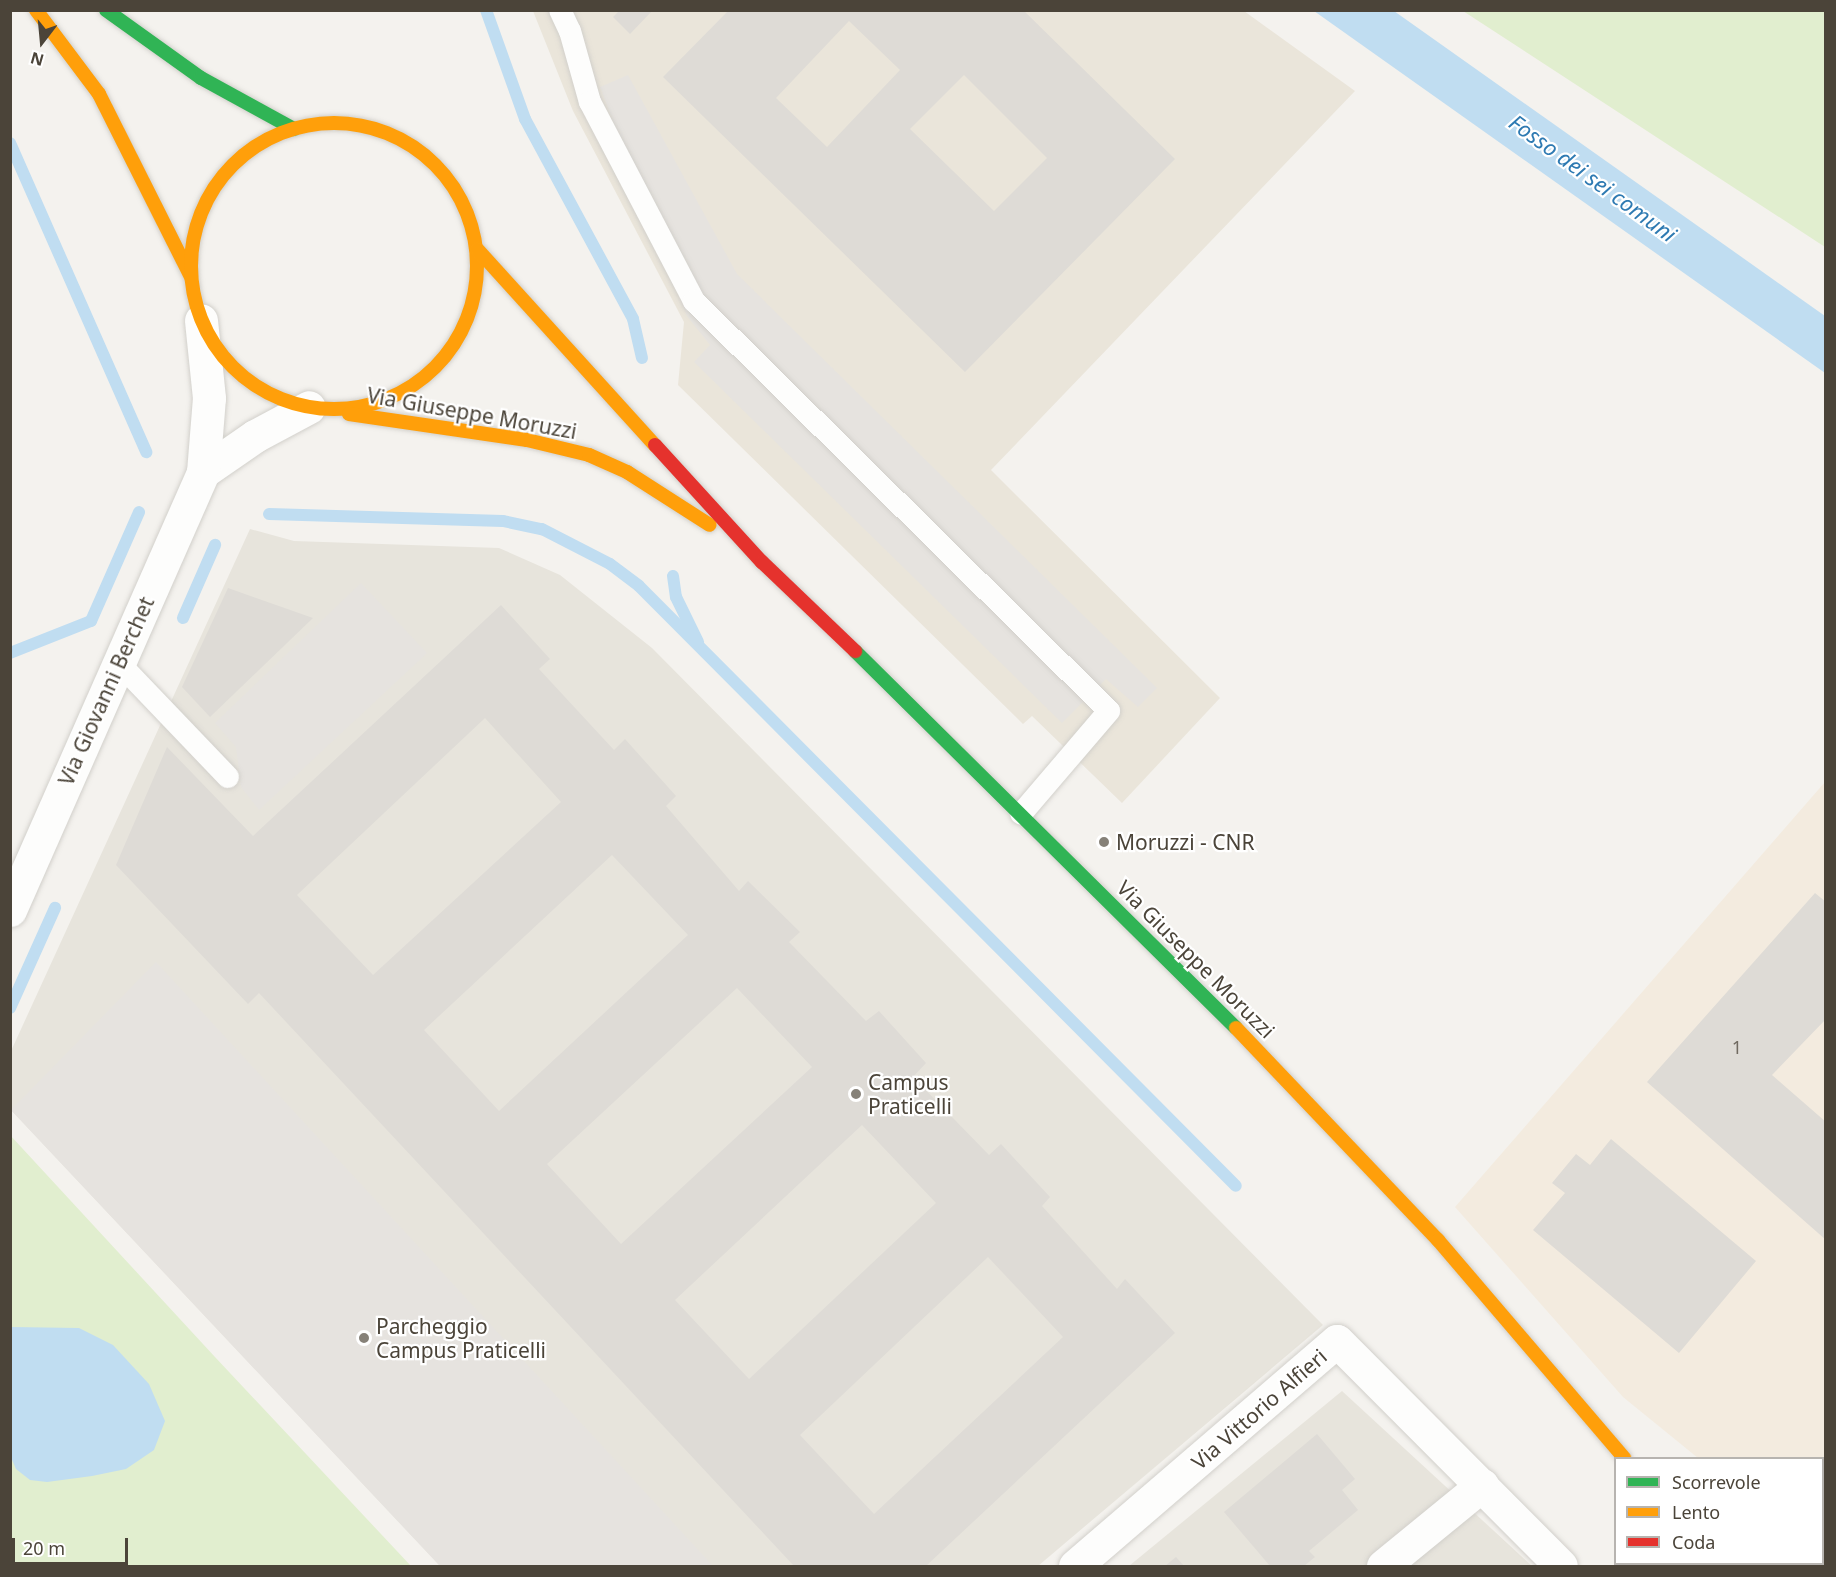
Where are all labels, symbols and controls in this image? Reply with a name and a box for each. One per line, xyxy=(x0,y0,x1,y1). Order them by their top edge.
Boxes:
north arrow xyxy=(12,12,72,72)
text: N xyxy=(28,47,46,72)
water label: Fosso dei sei comuni xyxy=(1504,109,1682,247)
street label: Via Giuseppe Moruzzi xyxy=(365,382,579,444)
street label: Via Giovanni Berchet xyxy=(53,593,159,789)
place label: Moruzzi - CNR xyxy=(1116,829,1255,855)
marker: Moruzzi - CNR xyxy=(1097,835,1111,849)
street label: Via Giuseppe Moruzzi xyxy=(1112,875,1280,1043)
house number: 1 xyxy=(1732,1036,1742,1058)
place label: Campus Praticelli xyxy=(868,1069,952,1119)
marker: Campus Praticelli xyxy=(849,1087,863,1101)
place label: Parcheggio Campus Praticelli xyxy=(376,1313,546,1363)
marker: Parcheggio Campus Praticelli xyxy=(357,1331,371,1345)
street label: Via Vittorio Alfieri xyxy=(1186,1343,1332,1475)
legend xyxy=(1614,1457,1824,1565)
text: Scorrevole xyxy=(1672,1470,1761,1494)
text: Lento xyxy=(1672,1500,1720,1524)
scale bar xyxy=(15,1526,130,1564)
text: Coda xyxy=(1672,1530,1715,1554)
text: 20 m xyxy=(23,1536,65,1560)

